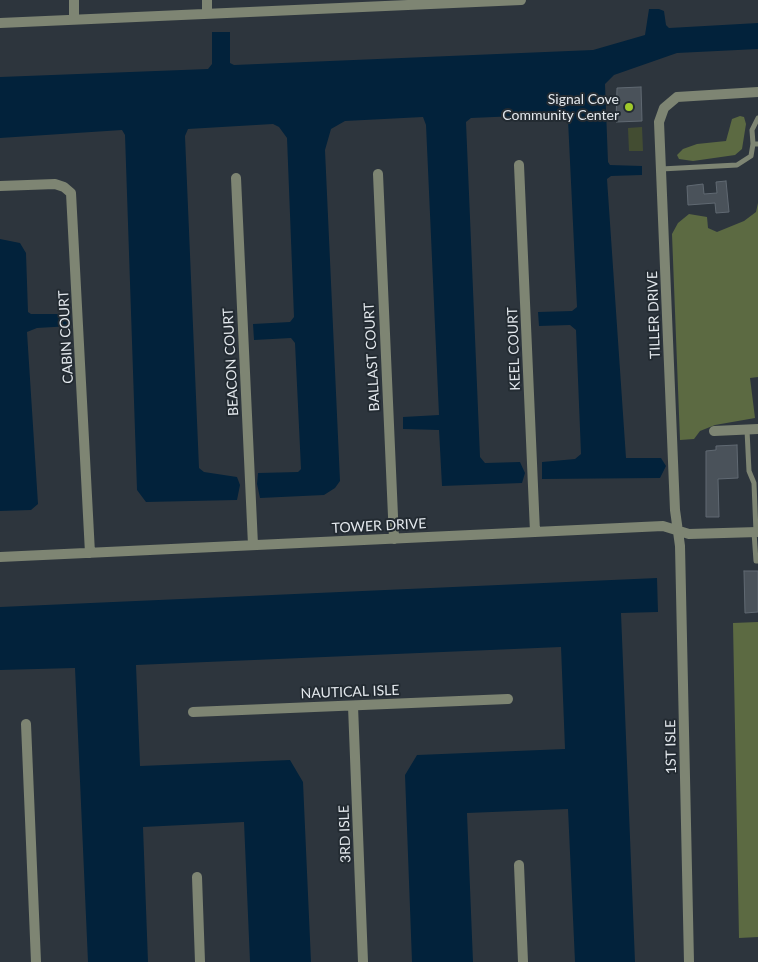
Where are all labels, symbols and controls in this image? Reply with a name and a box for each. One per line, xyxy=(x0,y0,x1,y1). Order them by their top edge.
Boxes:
place label: Signal Cove Community Center xyxy=(502,91,619,124)
marker: Signal Cove Community Center xyxy=(623,101,635,113)
street label: TILLER DRIVE xyxy=(644,271,664,359)
street label: CABIN COURT xyxy=(55,290,77,384)
street label: BALLAST COURT xyxy=(361,302,383,412)
street label: BEACON COURT xyxy=(220,307,242,417)
street label: KEEL COURT xyxy=(504,307,524,391)
street label: TOWER DRIVE xyxy=(331,515,427,537)
street label: NAUTICAL ISLE xyxy=(300,682,400,702)
street label: 1ST ISLE xyxy=(662,720,680,774)
street label: 3RD ISLE xyxy=(336,805,354,863)

